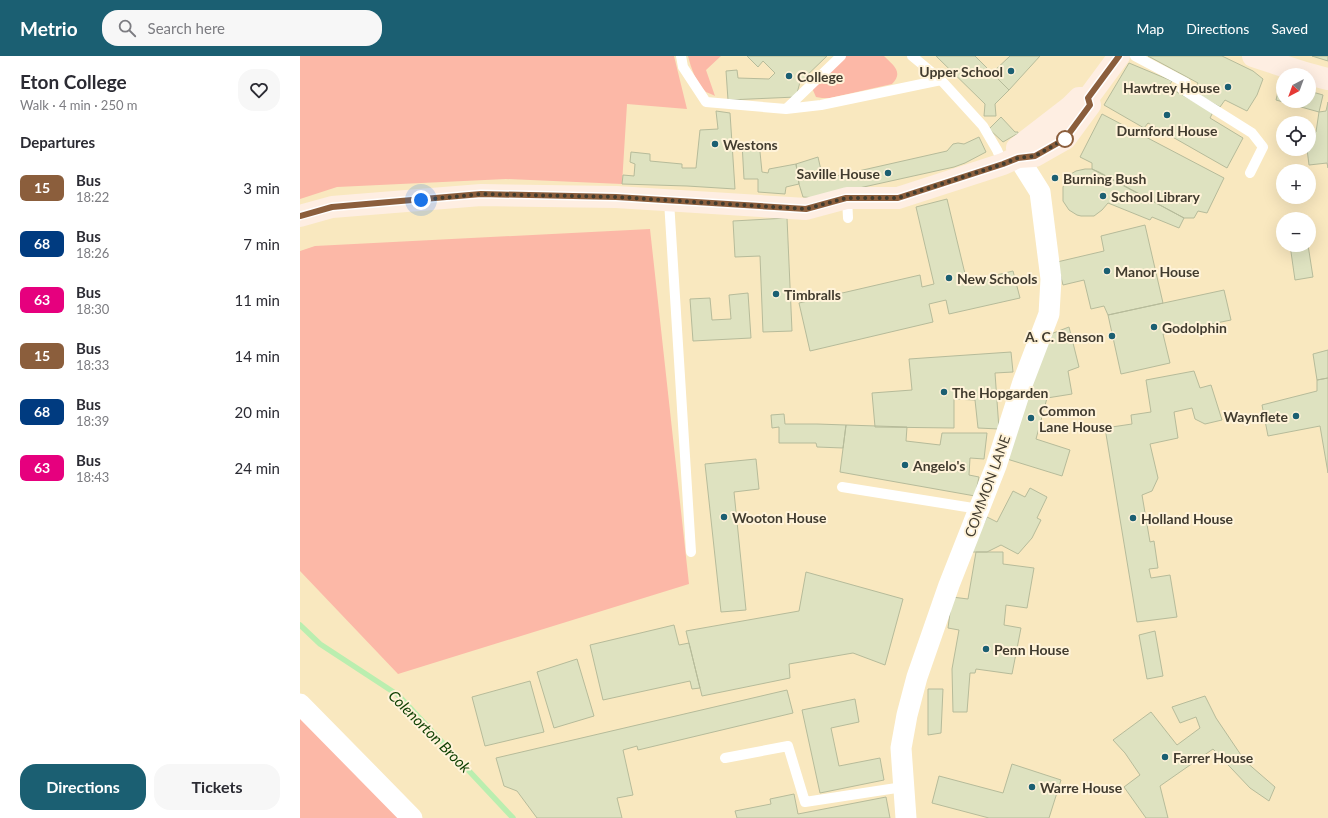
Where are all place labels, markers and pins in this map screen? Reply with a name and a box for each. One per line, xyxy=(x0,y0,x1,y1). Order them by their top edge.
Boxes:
place label: Upper School xyxy=(919,63,1003,80)
marker: Upper School xyxy=(1006,66,1016,76)
place label: College xyxy=(797,68,844,85)
marker: College xyxy=(784,71,794,81)
place label: Hawtrey House xyxy=(1123,79,1221,96)
marker: Hawtrey House xyxy=(1223,82,1233,92)
marker: Durnford House xyxy=(1162,110,1172,120)
place label: Durnford House xyxy=(1117,122,1218,139)
unlabelled marker xyxy=(1056,130,1074,148)
place label: Westons xyxy=(723,136,778,153)
marker: Westons xyxy=(710,139,720,149)
place label: Saville House xyxy=(797,165,881,182)
marker: Saville House xyxy=(883,168,893,178)
place label: Burning Bush xyxy=(1063,170,1146,187)
marker: Burning Bush xyxy=(1050,173,1060,183)
place label: School Library xyxy=(1111,188,1201,205)
marker: School Library xyxy=(1098,191,1108,201)
place label: Manor House xyxy=(1115,263,1200,280)
marker: Manor House xyxy=(1102,266,1112,276)
place label: New Schools xyxy=(957,270,1037,287)
marker: New Schools xyxy=(944,273,954,283)
place label: Timbralls xyxy=(784,286,841,303)
marker: Timbralls xyxy=(771,289,781,299)
place label: Godolphin xyxy=(1162,319,1227,336)
marker: Godolphin xyxy=(1149,322,1159,332)
place label: A. C. Benson xyxy=(1024,328,1104,345)
marker: A. C. Benson xyxy=(1107,331,1117,341)
place label: The Hopgarden xyxy=(952,384,1049,401)
marker: The Hopgarden xyxy=(939,387,949,397)
place label: Common Lane House xyxy=(1039,402,1113,435)
place label: Waynflete xyxy=(1223,408,1289,425)
marker: Waynflete xyxy=(1291,411,1301,421)
marker: Common Lane House xyxy=(1026,413,1036,423)
place label: Angelo's xyxy=(912,457,965,474)
marker: Angelo's xyxy=(900,460,910,470)
place label: Wooton House xyxy=(732,509,827,526)
place label: Holland House xyxy=(1141,510,1234,527)
marker: Wooton House xyxy=(719,512,729,522)
marker: Holland House xyxy=(1128,513,1138,523)
place label: Penn House xyxy=(994,641,1070,658)
marker: Penn House xyxy=(981,644,991,654)
place label: Farrer House xyxy=(1173,749,1254,766)
marker: Farrer House xyxy=(1160,752,1170,762)
place label: Warre House xyxy=(1040,779,1123,796)
marker: Warre House xyxy=(1027,782,1037,792)

